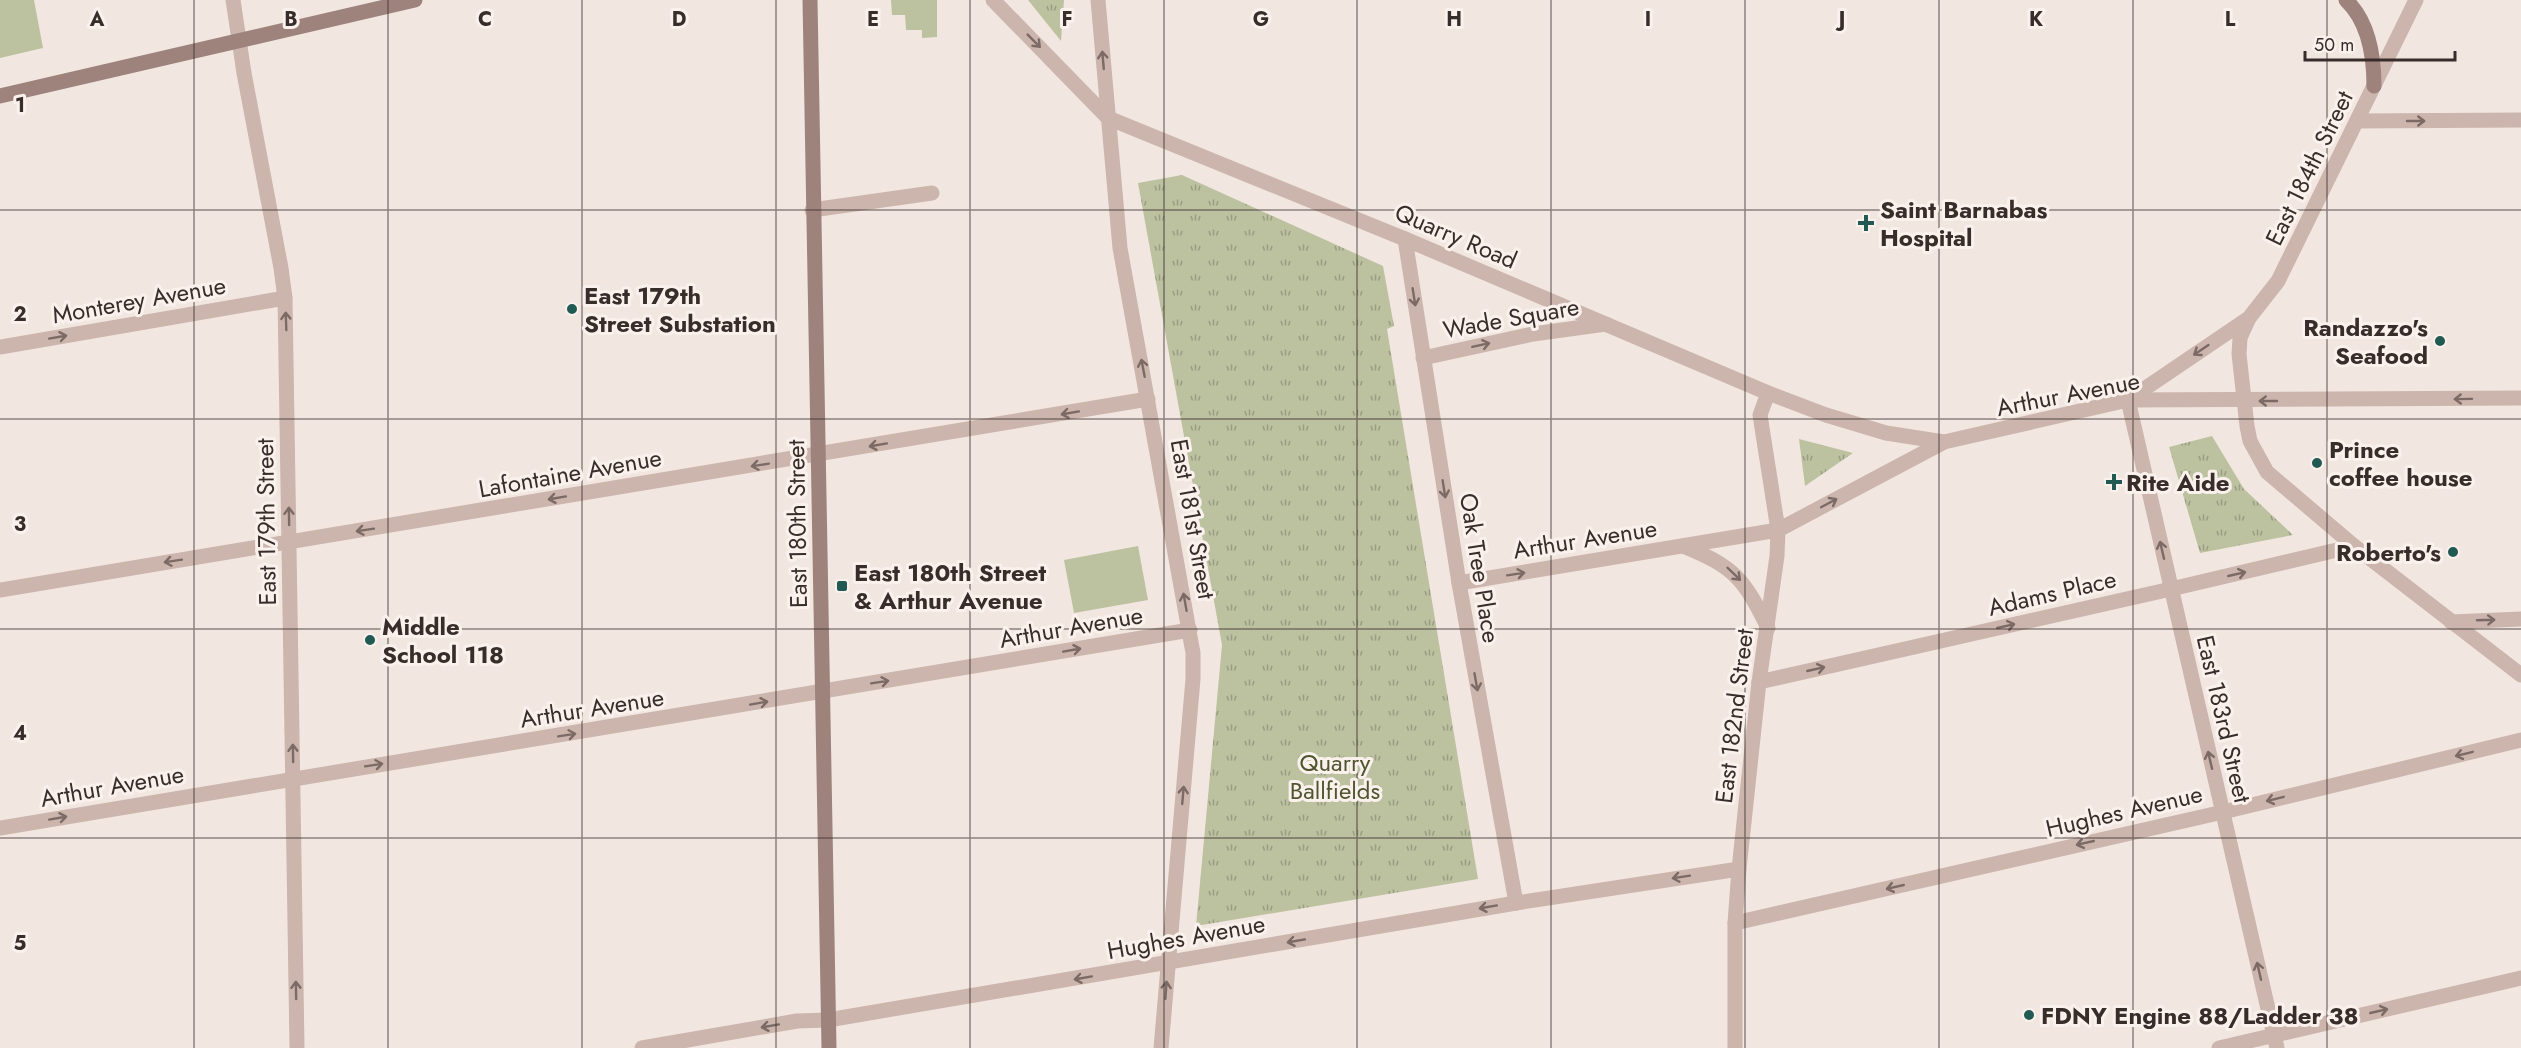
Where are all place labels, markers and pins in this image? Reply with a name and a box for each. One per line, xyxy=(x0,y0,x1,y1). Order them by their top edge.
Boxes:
place label: Saint Barnabas Hospital xyxy=(1880,192,2047,255)
marker: Saint Barnabas Hospital xyxy=(1857,214,1875,232)
place label: East 179th Street Substation xyxy=(584,278,776,341)
marker: East 179th Street Substation xyxy=(565,302,579,316)
place label: Randazzo's Seafood xyxy=(2303,310,2428,373)
marker: Randazzo's Seafood xyxy=(2433,334,2447,348)
place label: Prince coffee house xyxy=(2329,432,2473,495)
marker: Prince coffee house xyxy=(2310,456,2324,470)
place label: Rite Aide xyxy=(2126,465,2230,500)
marker: Rite Aide xyxy=(2107,475,2121,489)
place label: Roberto's xyxy=(2336,535,2441,570)
marker: Roberto's xyxy=(2446,545,2460,559)
place label: East 180th Street & Arthur Avenue xyxy=(854,555,1046,618)
marker: East 180th Street & Arthur Avenue xyxy=(835,579,849,593)
place label: Middle School 118 xyxy=(382,609,504,672)
marker: Middle School 118 xyxy=(363,633,377,647)
place label: FDNY Engine 88/Ladder 38 xyxy=(2041,998,2359,1033)
marker: FDNY Engine 88/Ladder 38 xyxy=(2022,1008,2036,1022)

